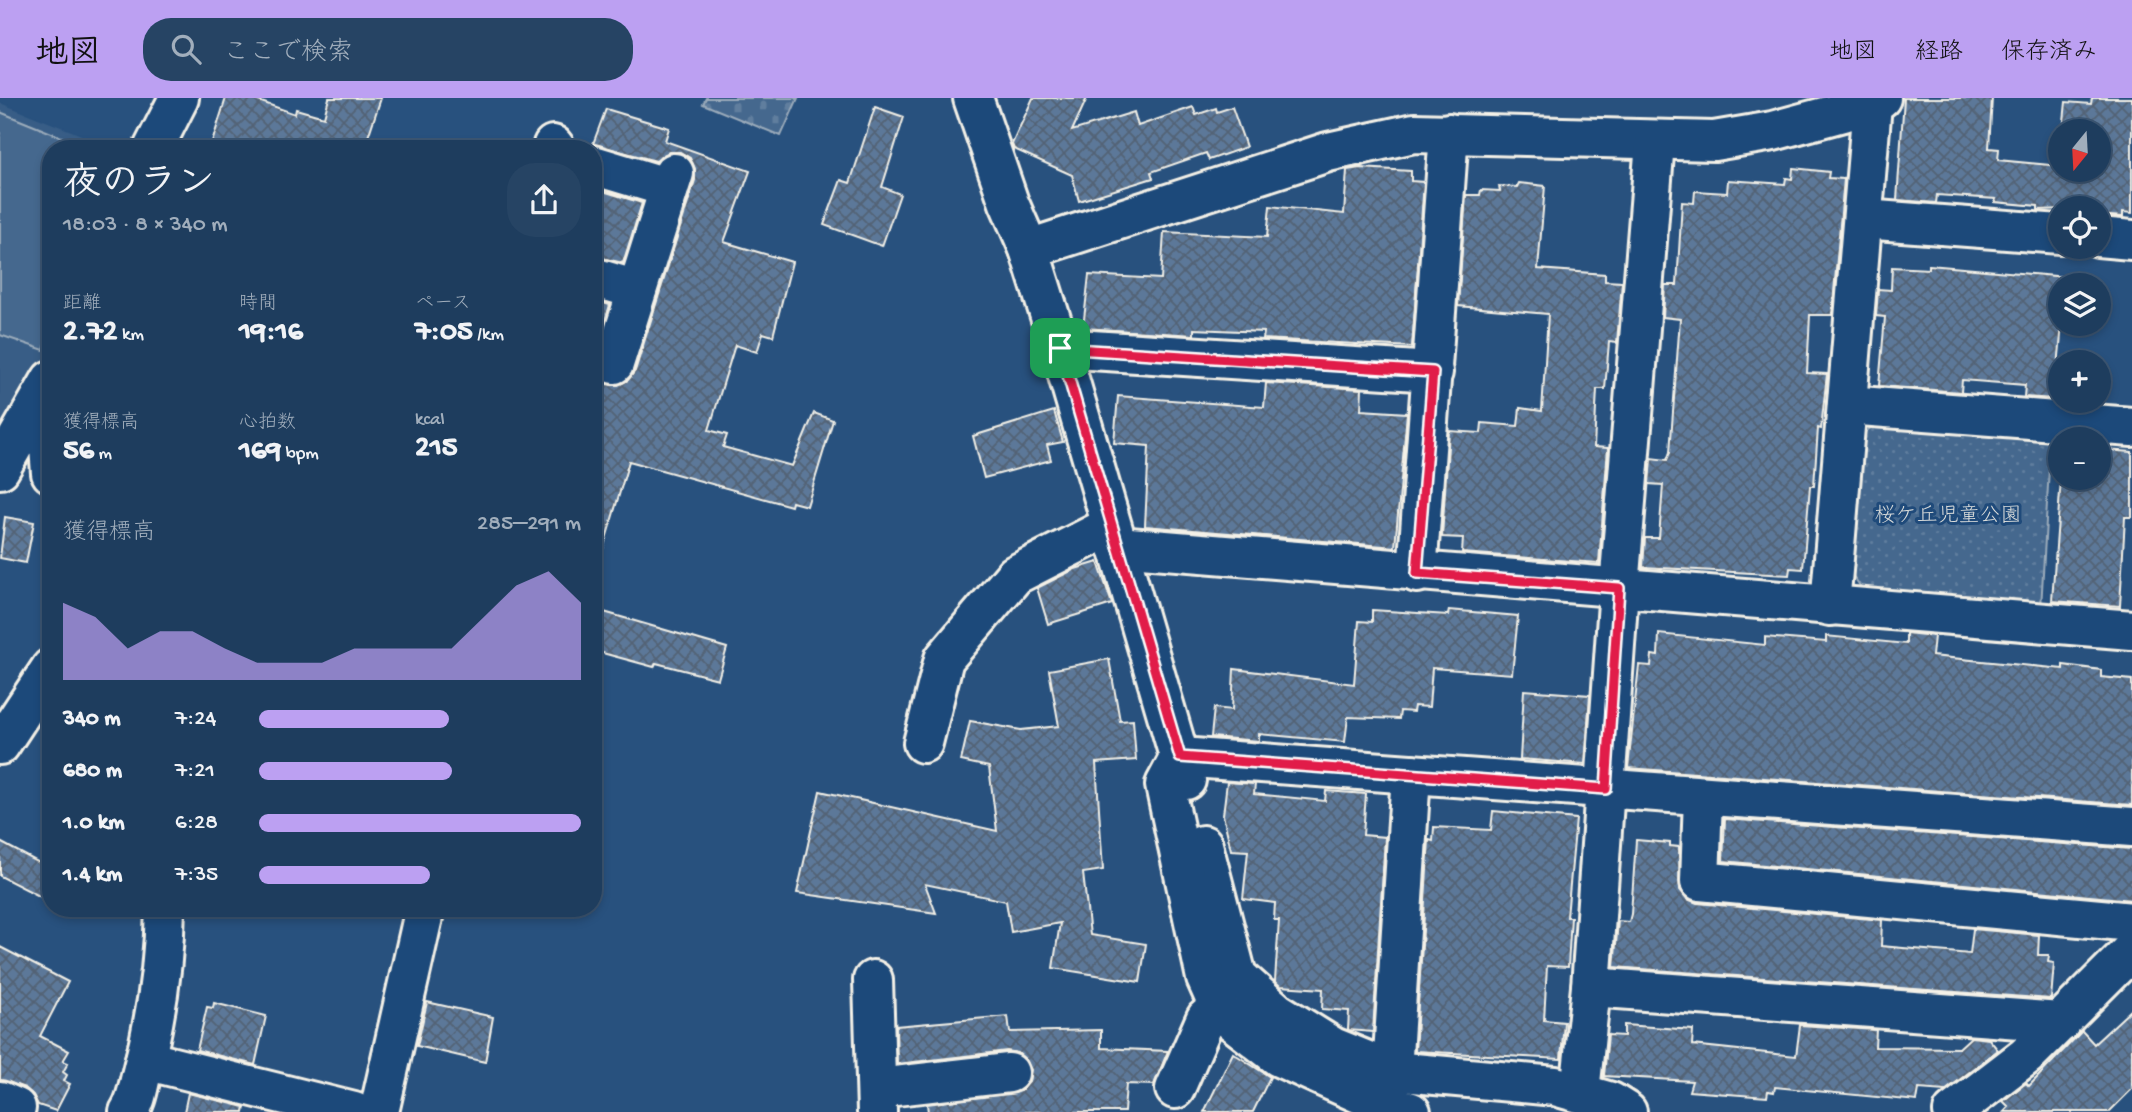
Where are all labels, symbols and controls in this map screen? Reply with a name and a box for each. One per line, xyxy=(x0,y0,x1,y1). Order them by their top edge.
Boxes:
search box xyxy=(143,18,633,81)
icon: search xyxy=(167,30,205,68)
text: 地図 xyxy=(35,37,101,75)
text: ここで検索 xyxy=(223,39,353,70)
text: 地図 xyxy=(1829,39,1877,68)
text: 経路 xyxy=(1915,39,1963,68)
text: 保存済み xyxy=(2001,39,2097,68)
north arrow xyxy=(2048,119,2110,182)
map controls xyxy=(2048,119,2111,490)
button: share xyxy=(507,163,581,237)
text: 夜のラン xyxy=(63,164,215,208)
button: locate xyxy=(2048,196,2111,259)
text: 18:03 · 8 × 340 m xyxy=(63,212,227,239)
button: layers xyxy=(2048,273,2111,336)
text: 距離 xyxy=(63,293,101,316)
text: 時間 xyxy=(239,293,277,316)
text: ペース xyxy=(415,293,471,316)
text: 2.72 xyxy=(63,316,117,351)
text: 19:16 xyxy=(239,316,303,351)
text: 7:05 xyxy=(415,316,473,351)
pin xyxy=(1030,318,1090,378)
text: km xyxy=(117,324,144,347)
text: /km xyxy=(473,324,504,347)
icon: arrive xyxy=(1041,329,1079,367)
button: + xyxy=(2048,350,2111,413)
text: kcal xyxy=(415,409,445,432)
text: 獲得標高 xyxy=(63,412,139,435)
text: 心拍数 xyxy=(239,412,296,435)
button: − xyxy=(2048,427,2111,490)
text: 215 xyxy=(415,432,458,467)
text: 56 xyxy=(63,435,94,470)
text: 169 xyxy=(239,435,281,470)
text: m xyxy=(94,443,112,466)
text: bpm xyxy=(281,443,319,466)
park label: 桜ケ丘児童公園 xyxy=(1875,503,2022,530)
text: 285–291 m xyxy=(477,511,581,538)
text: 獲得標高 xyxy=(63,520,155,547)
text: 340 m xyxy=(63,706,121,733)
text: 7:24 xyxy=(175,706,216,733)
text: 680 m xyxy=(63,758,122,785)
text: 7:21 xyxy=(175,758,215,785)
text: 1.0 km xyxy=(63,810,125,837)
text: 6:28 xyxy=(175,810,218,837)
text: 1.4 km xyxy=(63,862,122,889)
text: 7:35 xyxy=(175,862,218,889)

